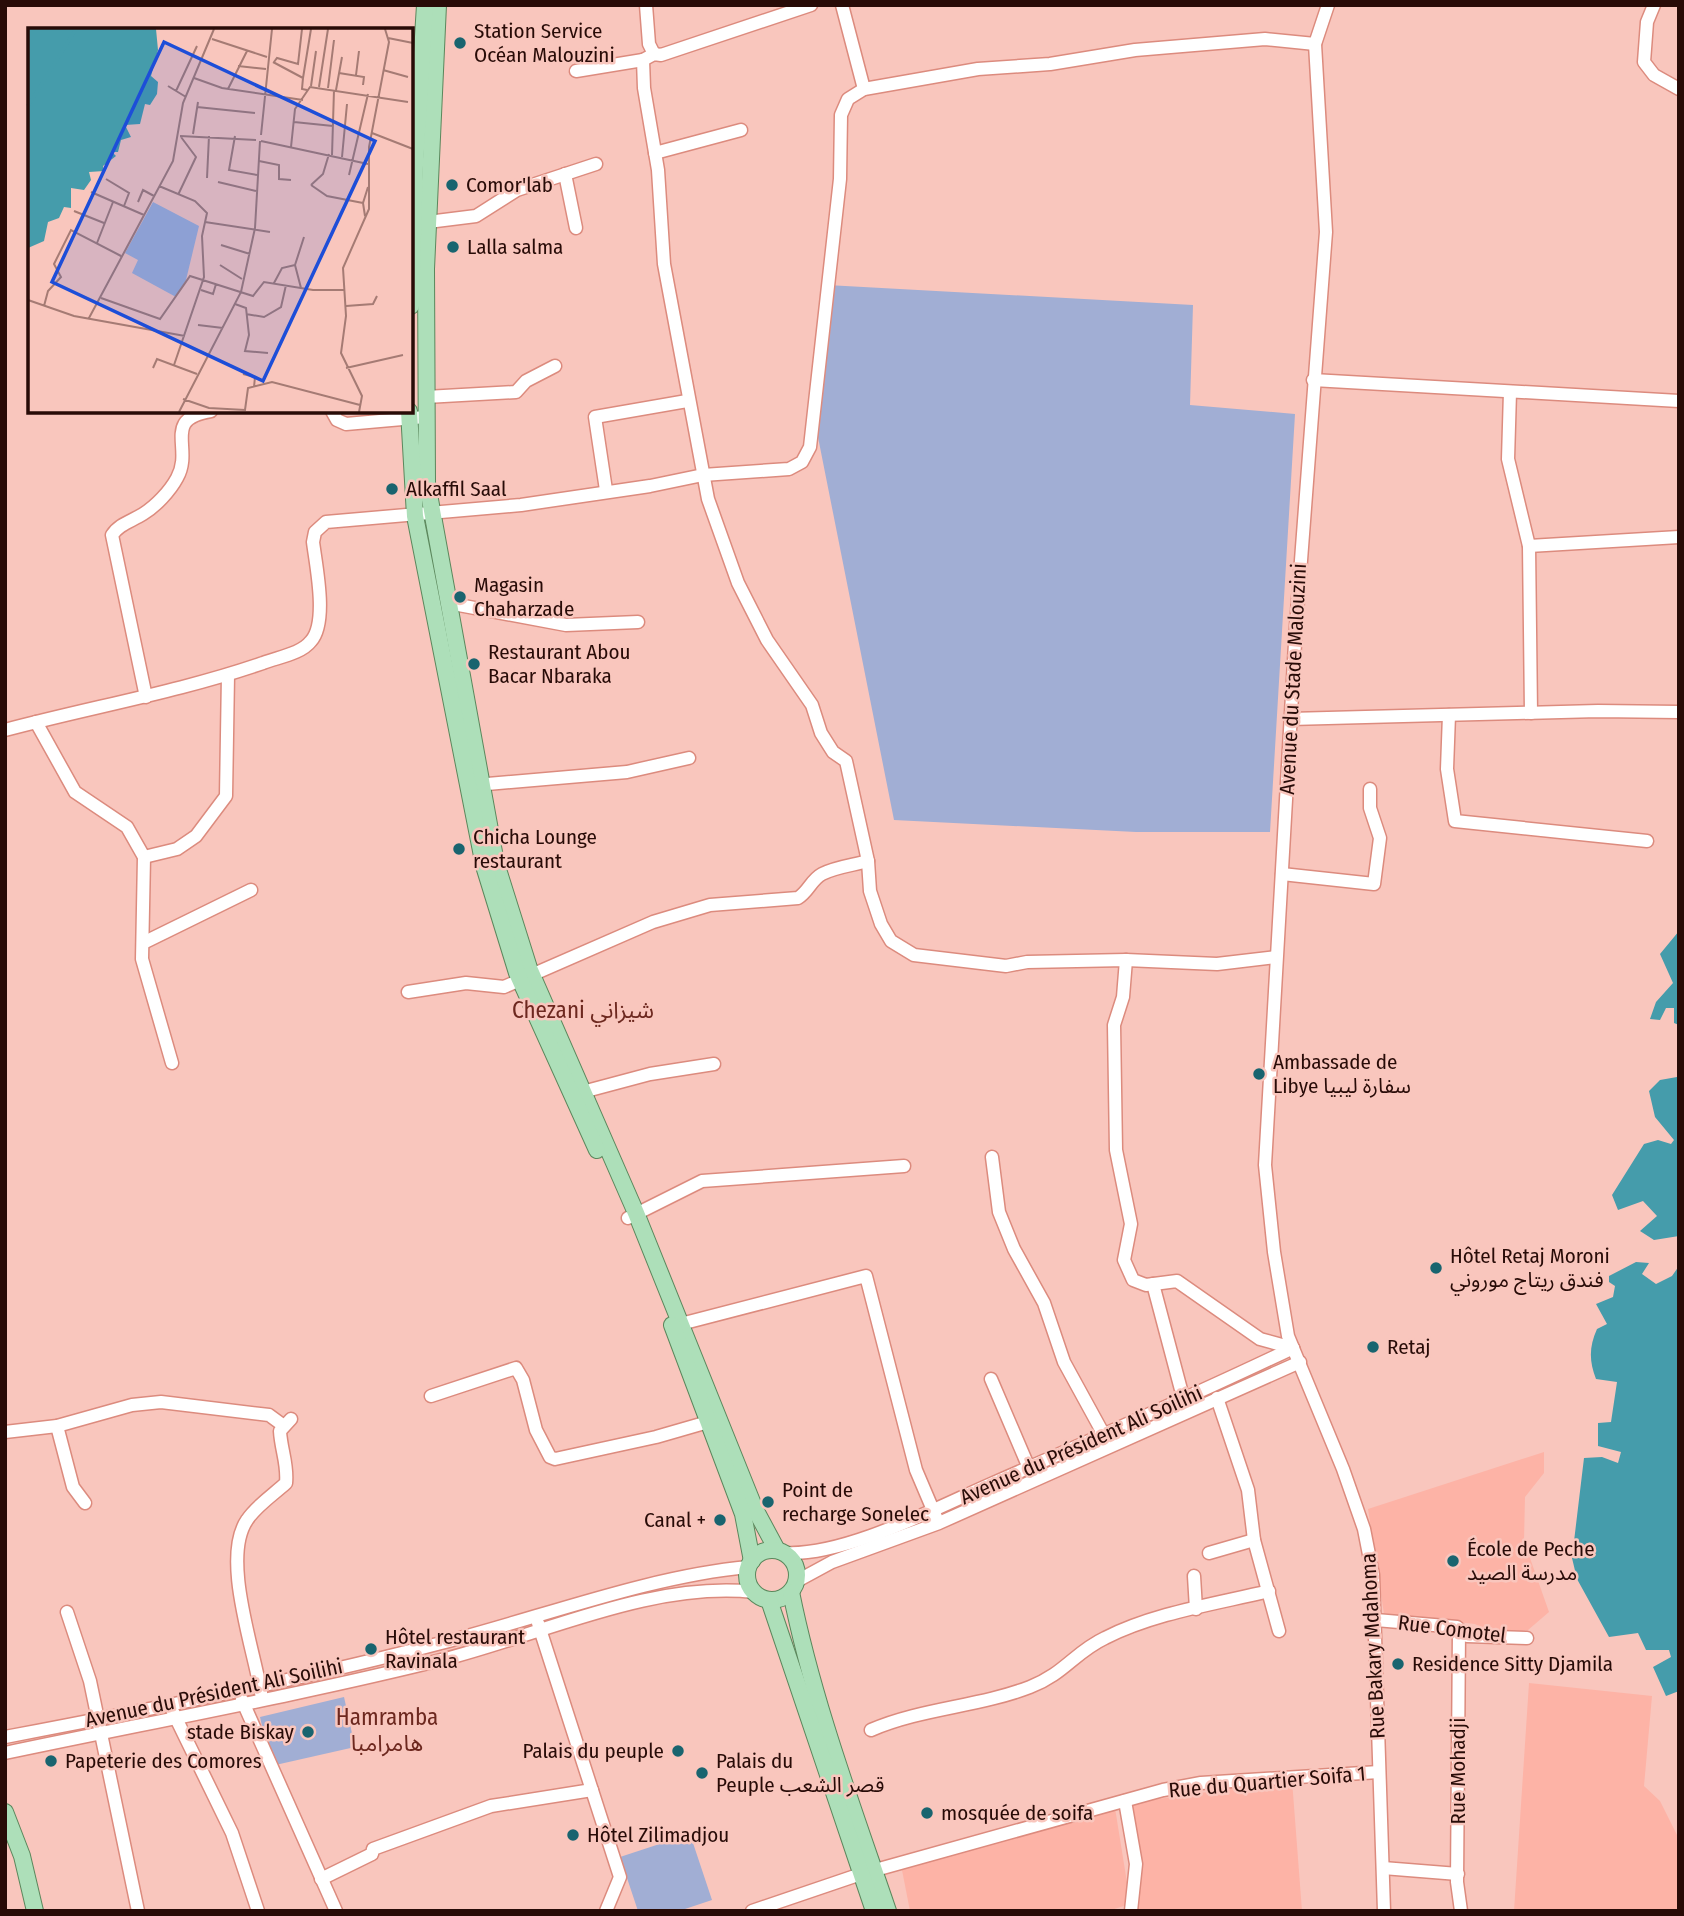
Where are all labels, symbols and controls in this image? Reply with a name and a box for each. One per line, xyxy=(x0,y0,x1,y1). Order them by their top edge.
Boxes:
place label: Station Service Océan Malouzini xyxy=(474,18,615,68)
inset map xyxy=(28,28,413,413)
marker: Station Service Océan Malouzini xyxy=(452,35,468,51)
place label: Comor'lab xyxy=(466,172,553,198)
marker: Comor'lab xyxy=(444,177,460,193)
place label: Lalla salma xyxy=(467,234,563,260)
marker: Lalla salma xyxy=(445,239,461,255)
place label: Alkaffil Saal xyxy=(406,476,507,502)
marker: Alkaffil Saal xyxy=(384,481,400,497)
street label: Avenue du Stade Malouzini xyxy=(1274,563,1312,795)
place label: Magasin Chaharzade xyxy=(474,572,574,622)
marker: Magasin Chaharzade xyxy=(452,589,468,605)
place label: Restaurant Abou Bacar Nbaraka xyxy=(488,639,631,689)
marker: Restaurant Abou Bacar Nbaraka xyxy=(466,656,482,672)
place label: Chicha Lounge restaurant xyxy=(473,824,597,874)
marker: Chicha Lounge restaurant xyxy=(451,841,467,857)
district label: Chezani شيزاني xyxy=(512,996,654,1027)
place label: Ambassade de Libye سفارة ليبيا xyxy=(1273,1049,1411,1099)
marker: Ambassade de Libye سفارة ليبيا xyxy=(1251,1066,1267,1082)
place label: Hôtel Retaj Moroni فندق ريتاج موروني xyxy=(1450,1243,1610,1296)
marker: Hôtel Retaj Moroni فندق ريتاج موروني xyxy=(1428,1260,1444,1276)
place label: Retaj xyxy=(1387,1334,1431,1360)
marker: Retaj xyxy=(1365,1339,1381,1355)
street label: Avenue du Président Ali Soilihi xyxy=(956,1380,1206,1510)
place label: Point de recharge Sonelec xyxy=(782,1477,929,1527)
marker: Point de recharge Sonelec xyxy=(760,1494,776,1510)
place label: Canal + xyxy=(644,1507,706,1533)
marker: Canal + xyxy=(712,1512,728,1528)
place label: École de Peche مدرسة الصيد xyxy=(1467,1536,1595,1586)
street label: Rue Bakary Mdahoma xyxy=(1355,1552,1391,1740)
marker: École de Peche مدرسة الصيد xyxy=(1445,1553,1461,1569)
street label: Rue Comotel xyxy=(1396,1609,1508,1649)
place label: Hôtel restaurant Ravinala xyxy=(385,1624,525,1674)
marker: Hôtel restaurant Ravinala xyxy=(363,1641,379,1657)
place label: Residence Sitty Djamila xyxy=(1412,1651,1613,1677)
street label: Avenue du Président Ali Soilihi xyxy=(83,1653,345,1733)
marker: Residence Sitty Djamila xyxy=(1390,1656,1406,1672)
district label: Hamramba هامرامبا xyxy=(336,1703,438,1757)
street label: Rue Mohadji xyxy=(1445,1718,1471,1824)
place label: stade Biskay xyxy=(187,1719,295,1745)
marker: stade Biskay xyxy=(300,1724,316,1740)
place label: Palais du peuple xyxy=(522,1738,664,1764)
marker: Palais du peuple xyxy=(670,1743,686,1759)
place label: Papeterie des Comores xyxy=(65,1748,262,1774)
place label: Palais du Peuple قصر الشعب xyxy=(716,1748,884,1798)
marker: Papeterie des Comores xyxy=(43,1753,59,1769)
street label: Rue du Quartier Soifa 1 xyxy=(1167,1760,1367,1804)
marker: Palais du Peuple قصر الشعب xyxy=(694,1765,710,1781)
place label: mosquée de soifa xyxy=(941,1800,1093,1826)
marker: mosquée de soifa xyxy=(919,1805,935,1821)
place label: Hôtel Zilimadjou xyxy=(587,1822,729,1848)
marker: Hôtel Zilimadjou xyxy=(565,1827,581,1843)

